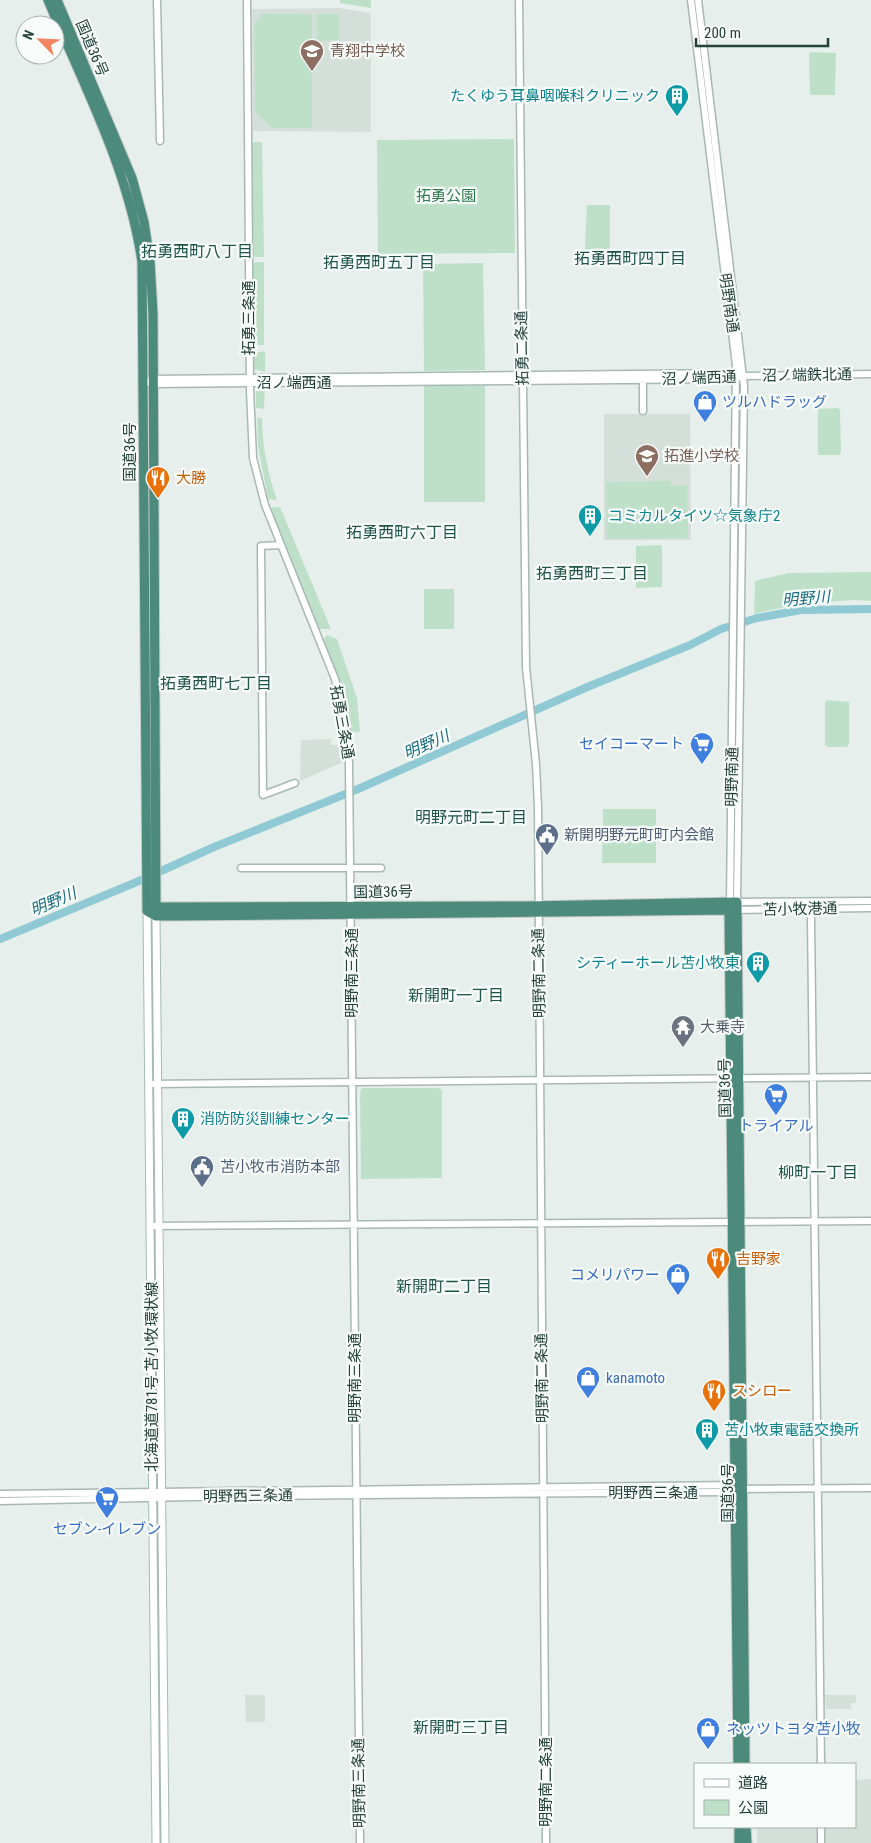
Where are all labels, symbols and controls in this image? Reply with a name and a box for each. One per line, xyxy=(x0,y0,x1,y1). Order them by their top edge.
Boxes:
north arrow xyxy=(15,15,65,65)
scale bar xyxy=(696,15,828,47)
street label: 国道36号 xyxy=(72,17,112,79)
text: 200 m xyxy=(704,24,741,42)
text: N xyxy=(19,28,37,42)
school or university icon: 青翔中学校 xyxy=(299,38,325,72)
place label: 青翔中学校 xyxy=(330,42,405,60)
building icon: たくゆう耳鼻咽喉科クリニック xyxy=(664,83,690,117)
place label: たくゆう耳鼻咽喉科クリニック xyxy=(450,87,660,105)
park label: 拓勇公園 xyxy=(416,187,476,205)
district label: 拓勇西町八丁目 xyxy=(141,242,253,261)
district label: 拓勇西町四丁目 xyxy=(574,249,686,268)
district label: 拓勇西町五丁目 xyxy=(323,253,435,272)
street label: 明野南通 xyxy=(716,272,742,334)
street label: 拓勇三条通 xyxy=(240,280,258,356)
street label: 拓勇二条通 xyxy=(512,310,532,386)
street label: 沼ノ端鉄北通 xyxy=(762,365,852,385)
street label: 沼ノ端西通 xyxy=(661,368,737,388)
street label: 沼ノ端西通 xyxy=(256,374,332,392)
shop icon: ツルハドラッグ xyxy=(692,389,718,423)
place label: ツルハドラッグ xyxy=(722,393,827,411)
street label: 国道36号 xyxy=(121,422,139,482)
school or university icon: 拓進小学校 xyxy=(634,443,660,477)
place label: 拓進小学校 xyxy=(664,447,739,465)
restaurant icon: 大勝 xyxy=(145,465,171,499)
place label: 大勝 xyxy=(176,469,206,487)
building icon: コミカルタイツ☆気象庁2 xyxy=(577,503,603,537)
place label: コミカルタイツ☆気象庁2 xyxy=(608,507,780,525)
district label: 拓勇西町六丁目 xyxy=(346,523,458,542)
district label: 拓勇西町三丁目 xyxy=(536,564,648,583)
water label: 明野川 xyxy=(781,587,833,610)
district label: 拓勇西町七丁目 xyxy=(160,674,272,693)
street label: 拓勇三条通 xyxy=(327,683,357,761)
water label: 明野川 xyxy=(400,725,454,763)
supermarket icon: セイコーマート xyxy=(689,731,715,765)
place label: セイコーマート xyxy=(579,735,684,753)
street label: 明野南通 xyxy=(722,747,742,807)
district label: 明野元町二丁目 xyxy=(415,808,527,827)
public building icon: 新開明野元町町内会館 xyxy=(534,822,560,856)
place label: 新開明野元町町内会館 xyxy=(564,826,714,844)
street label: 国道36号 xyxy=(353,882,413,902)
water label: 明野川 xyxy=(27,883,81,920)
street label: 苫小牧港通 xyxy=(762,899,838,919)
street label: 明野南三条通 xyxy=(343,928,361,1018)
street label: 明野南二条通 xyxy=(529,928,549,1018)
building icon: シティーホール苫小牧東 xyxy=(745,950,771,984)
place label: シティーホール苫小牧東 xyxy=(576,954,740,972)
district label: 新開町一丁目 xyxy=(408,986,504,1005)
temple icon: 大乗寺 xyxy=(670,1014,696,1048)
place label: 大乗寺 xyxy=(700,1018,745,1036)
street label: 国道36号 xyxy=(715,1058,735,1118)
supermarket icon: トライアル xyxy=(763,1082,789,1116)
building icon: 消防防災訓練センター xyxy=(170,1106,196,1140)
place label: 消防防災訓練センター xyxy=(200,1110,350,1128)
place label: トライアル xyxy=(739,1117,813,1135)
public building icon: 苫小牧市消防本部 xyxy=(189,1154,215,1188)
place label: 苫小牧市消防本部 xyxy=(220,1158,340,1176)
district label: 柳町一丁目 xyxy=(778,1163,858,1182)
restaurant icon: 吉野家 xyxy=(705,1246,731,1280)
place label: 吉野家 xyxy=(736,1250,781,1268)
shop icon: コメリパワー xyxy=(665,1262,691,1296)
place label: コメリパワー xyxy=(570,1266,660,1284)
district label: 新開町二丁目 xyxy=(396,1277,492,1296)
street label: 北海道道781号 苫小牧環状線 xyxy=(143,1282,161,1472)
street label: 明野南三条通 xyxy=(346,1333,364,1423)
street label: 明野南二条通 xyxy=(532,1333,552,1423)
shop icon: kanamoto xyxy=(575,1365,601,1399)
place label: kanamoto xyxy=(606,1369,665,1387)
restaurant icon: スシロー xyxy=(701,1378,727,1412)
place label: スシロー xyxy=(732,1382,792,1400)
building icon: 苫小牧東電話交換所 xyxy=(694,1417,720,1451)
place label: 苫小牧東電話交換所 xyxy=(724,1421,859,1439)
street label: 国道36号 xyxy=(719,1463,737,1523)
street label: 明野西三条通 xyxy=(608,1484,698,1502)
supermarket icon: セブン-イレブン xyxy=(94,1485,120,1519)
street label: 明野西三条通 xyxy=(203,1486,293,1506)
place label: セブン-イレブン xyxy=(53,1520,161,1538)
shop icon: ネッツトヨタ苫小牧 xyxy=(695,1716,721,1750)
district label: 新開町三丁目 xyxy=(413,1718,509,1737)
place label: ネッツトヨタ苫小牧 xyxy=(726,1720,861,1738)
street label: 明野南二条通 xyxy=(537,1737,555,1827)
street label: 明野南三条通 xyxy=(349,1738,369,1828)
legend xyxy=(694,1763,856,1828)
text: 道路 xyxy=(738,1774,768,1792)
text: 公園 xyxy=(738,1799,768,1817)

